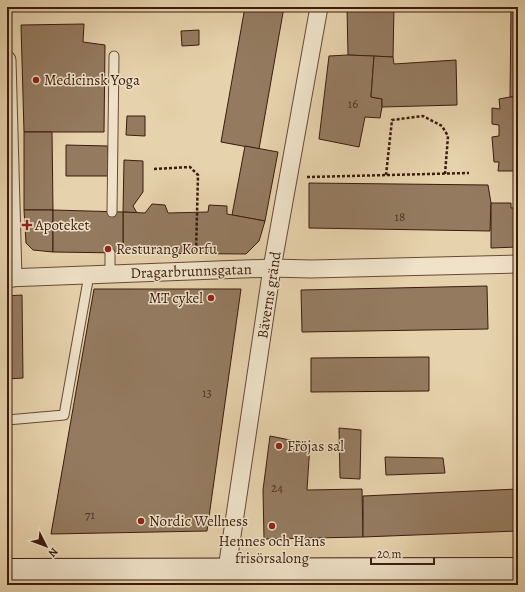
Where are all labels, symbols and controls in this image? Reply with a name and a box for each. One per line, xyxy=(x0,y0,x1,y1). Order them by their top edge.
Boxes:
place label: Medicinsk Yoga xyxy=(44,70,140,90)
marker: Medicinsk Yoga xyxy=(31,75,41,85)
house number: 16 xyxy=(348,95,358,112)
house number: 18 xyxy=(395,208,405,225)
place label: Apoteket xyxy=(34,215,89,235)
marker: Apoteket xyxy=(22,220,32,230)
place label: Resturang Korfu xyxy=(116,239,218,259)
marker: Resturang Korfu xyxy=(103,244,113,254)
street label: Bäverns gränd xyxy=(252,249,286,340)
street label: Dragarbrunnsgatan xyxy=(130,259,252,283)
place label: MT cykel xyxy=(149,288,203,308)
marker: MT cykel xyxy=(206,293,216,303)
house number: 13 xyxy=(202,384,212,401)
place label: Fröjas sal xyxy=(287,436,344,456)
marker: Fröjas sal xyxy=(274,441,284,451)
house number: 24 xyxy=(271,479,283,496)
house number: 71 xyxy=(85,506,96,523)
place label: Nordic Wellness xyxy=(149,511,248,531)
marker: Nordic Wellness xyxy=(136,516,146,526)
marker: Hennes och Hans frisörsalong xyxy=(267,521,277,531)
north arrow xyxy=(26,526,66,566)
place label: Hennes och Hans frisörsalong xyxy=(219,531,325,568)
scale bar xyxy=(371,540,434,566)
text: N xyxy=(45,544,61,560)
text: 20 m xyxy=(377,546,401,562)

